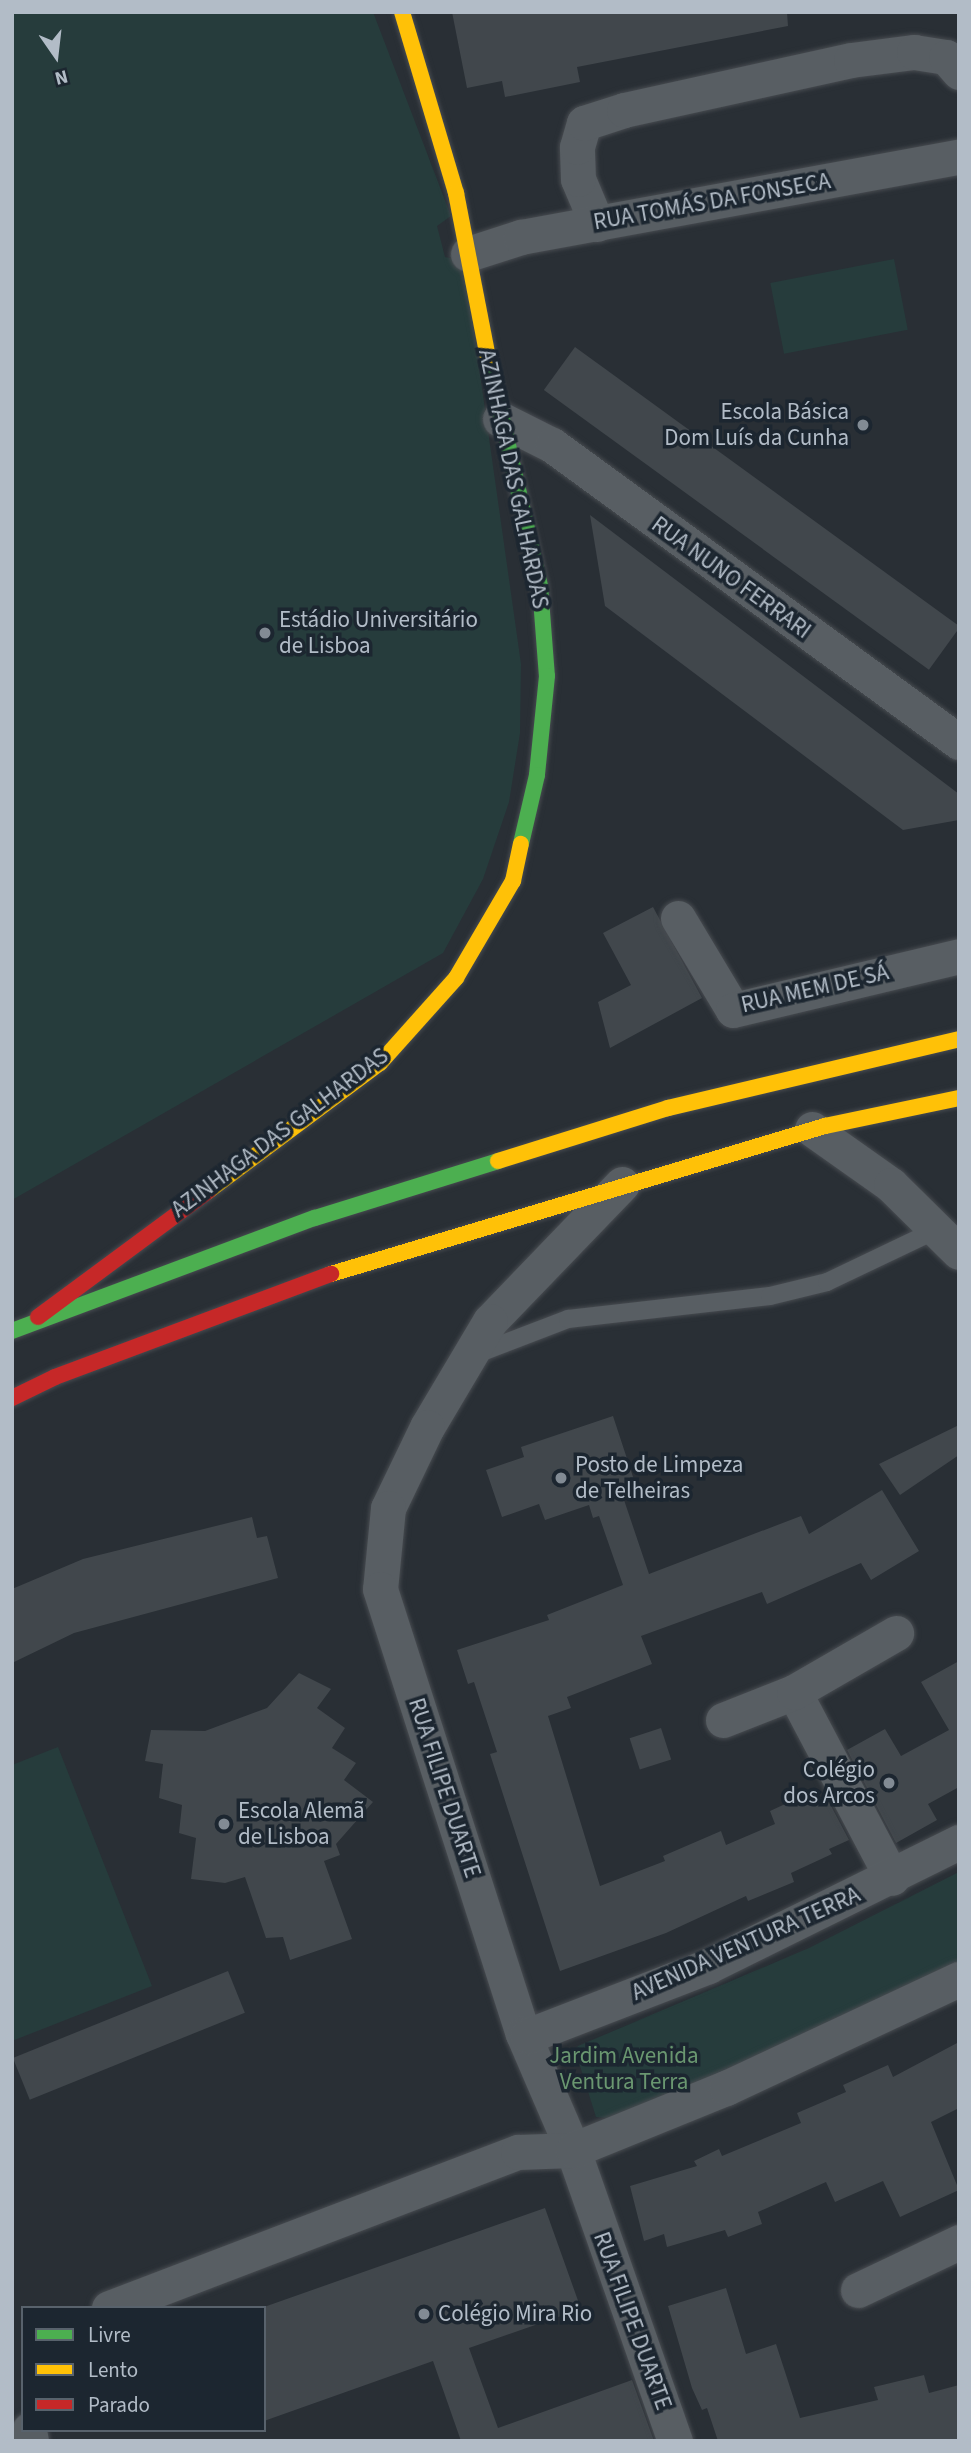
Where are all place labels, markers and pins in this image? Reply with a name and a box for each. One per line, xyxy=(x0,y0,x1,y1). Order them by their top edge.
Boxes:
place label: Escola Básica Dom Luís da Cunha xyxy=(664,398,849,452)
marker: Escola Básica Dom Luís da Cunha xyxy=(855,417,871,433)
place label: Estádio Universitário de Lisboa xyxy=(279,606,478,660)
marker: Estádio Universitário de Lisboa xyxy=(257,625,273,641)
place label: Posto de Limpeza de Telheiras xyxy=(575,1451,743,1505)
marker: Posto de Limpeza de Telheiras xyxy=(553,1470,569,1486)
place label: Colégio dos Arcos xyxy=(783,1756,875,1810)
marker: Colégio dos Arcos xyxy=(881,1775,897,1791)
place label: Escola Alemã de Lisboa xyxy=(238,1797,365,1851)
marker: Escola Alemã de Lisboa xyxy=(216,1816,232,1832)
place label: Colégio Mira Rio xyxy=(438,2300,592,2328)
marker: Colégio Mira Rio xyxy=(416,2306,432,2322)

